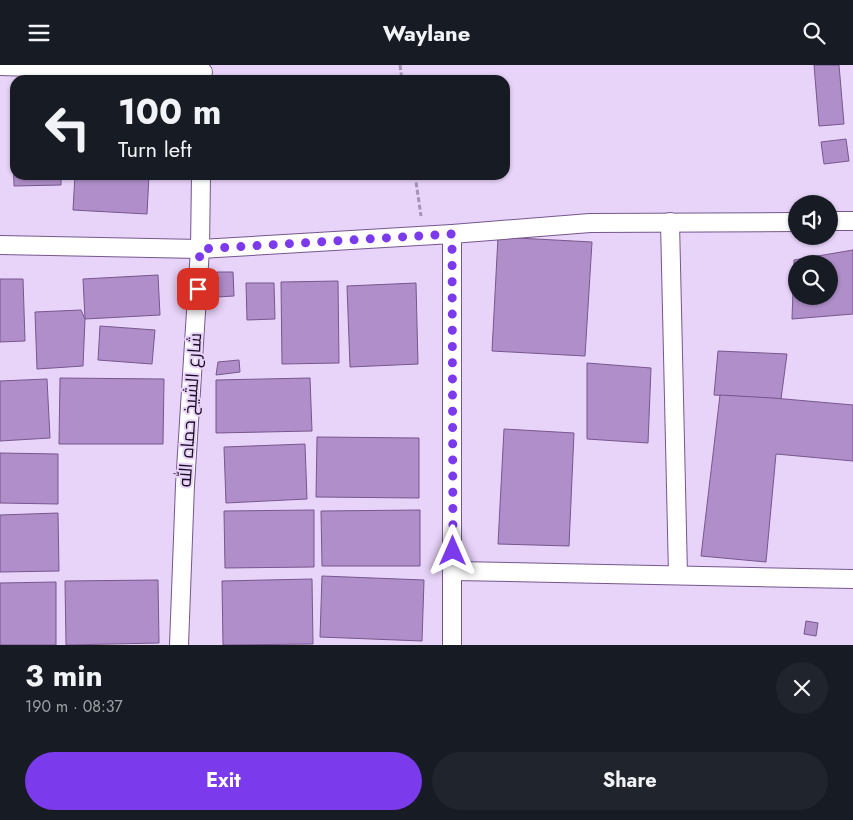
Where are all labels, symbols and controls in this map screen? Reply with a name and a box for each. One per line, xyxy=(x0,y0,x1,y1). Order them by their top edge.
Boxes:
text: Waylane xyxy=(383,17,470,49)
icon: menu xyxy=(25,19,53,47)
icon: search xyxy=(800,19,828,47)
text: 100 m xyxy=(118,87,221,137)
icon: left xyxy=(35,95,100,160)
text: Turn left xyxy=(118,133,192,165)
map controls xyxy=(788,195,838,305)
button: sound xyxy=(788,195,838,245)
button: search xyxy=(788,255,838,305)
pin xyxy=(177,268,219,310)
icon: arrive xyxy=(184,275,212,303)
street label: شارع الشيخ حماه الله xyxy=(172,332,208,488)
position arrow xyxy=(426,524,478,576)
text: 3 min xyxy=(25,654,103,697)
button: close xyxy=(776,662,828,714)
text: 190 m · 08:37 xyxy=(25,695,123,718)
button: Exit xyxy=(25,752,422,810)
button: Share xyxy=(432,752,828,810)

